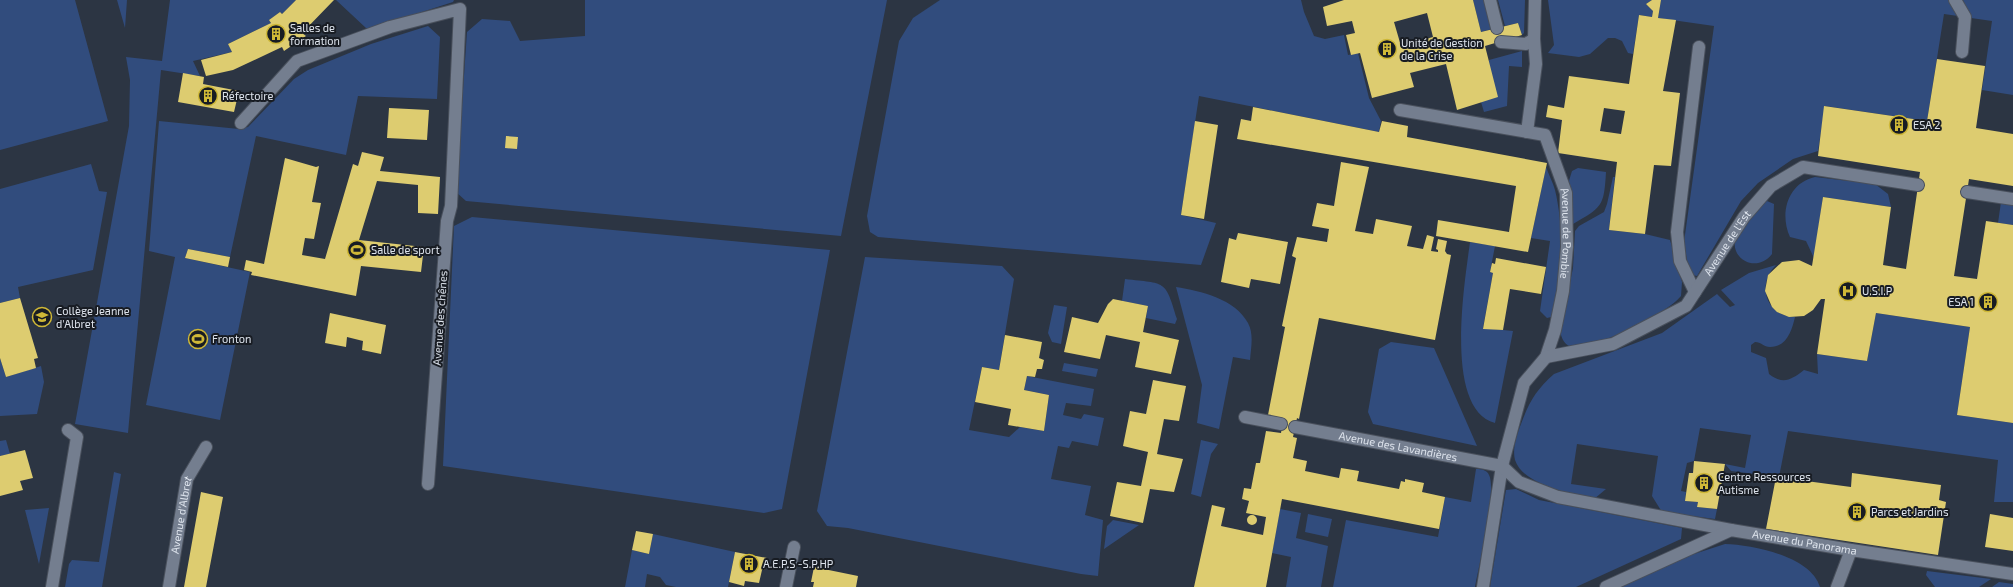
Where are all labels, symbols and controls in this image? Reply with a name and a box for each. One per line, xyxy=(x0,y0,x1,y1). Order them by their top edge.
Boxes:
place label: Salles de formation xyxy=(290,21,340,47)
building icon: Salles de formation xyxy=(265,23,287,45)
place label: Unité de Gestion de la Crise xyxy=(1401,36,1483,62)
building icon: Unité de Gestion de la Crise xyxy=(1376,38,1398,60)
building icon: Réfectoire xyxy=(197,85,219,107)
place label: Réfectoire xyxy=(222,89,273,102)
building icon: ESA 2 xyxy=(1888,114,1910,136)
place label: ESA 2 xyxy=(1913,118,1941,131)
street label: Avenue de Pombie xyxy=(1558,185,1574,279)
street label: Avenue de l'Est xyxy=(1701,207,1753,278)
sports icon: Salle de sport xyxy=(346,239,368,261)
place label: Salle de sport xyxy=(371,243,440,256)
street label: Avenue des chênes xyxy=(430,270,449,366)
hospital icon: U.S.I.P xyxy=(1837,280,1859,302)
place label: U.S.I.P xyxy=(1862,284,1892,297)
building icon: ESA 1 xyxy=(1977,291,1999,313)
place label: ESA 1 xyxy=(1948,295,1974,308)
place label: Collège Jeanne d'Albret xyxy=(56,304,130,330)
school or university icon: Collège Jeanne d'Albret xyxy=(31,306,53,328)
sports icon: Fronton xyxy=(187,328,209,350)
place label: Fronton xyxy=(212,332,251,345)
street label: Avenue des Lavandières xyxy=(1338,428,1459,464)
place label: Centre Ressources Autisme xyxy=(1718,470,1811,496)
building icon: Centre Ressources Autisme xyxy=(1693,472,1715,494)
street label: Avenue d'Albret xyxy=(168,473,194,555)
building icon: Parcs et Jardins xyxy=(1846,501,1868,523)
place label: Parcs et Jardins xyxy=(1871,505,1949,518)
street label: Avenue du Panorama xyxy=(1751,527,1858,557)
building icon: A.E.P.S -S.P.HP xyxy=(738,553,760,575)
place label: A.E.P.S -S.P.HP xyxy=(763,557,833,570)

